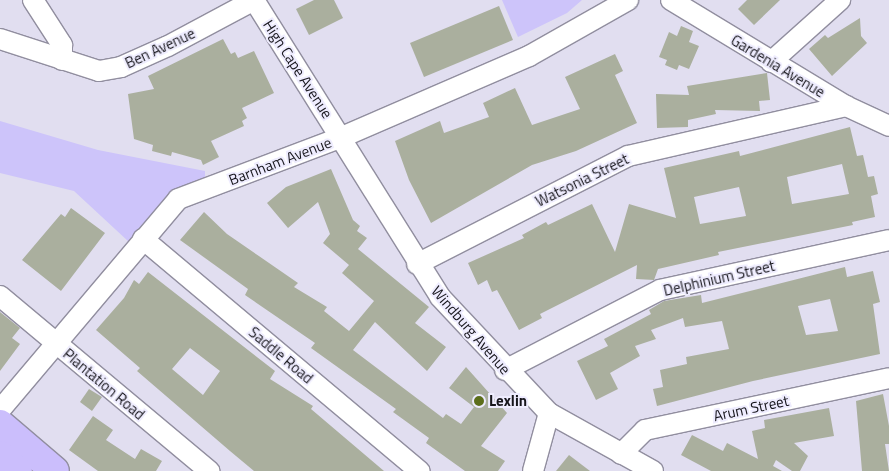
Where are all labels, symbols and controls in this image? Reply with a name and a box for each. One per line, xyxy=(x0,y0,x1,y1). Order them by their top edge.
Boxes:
street label: High Cape Avenue xyxy=(259,16,337,122)
street label: Ben Avenue xyxy=(122,24,198,72)
street label: Gardenia Avenue xyxy=(728,31,828,101)
street label: Barnham Avenue xyxy=(226,133,334,189)
street label: Watsonia Street xyxy=(532,150,632,210)
street label: Delphinium Street xyxy=(662,256,776,300)
street label: Windburg Avenue xyxy=(428,282,514,378)
street label: Saddle Road xyxy=(245,323,317,387)
street label: Plantation Road xyxy=(60,345,148,423)
street label: Arum Street xyxy=(712,391,790,425)
place label: Lexlin xyxy=(489,392,527,410)
marker: Lexlin xyxy=(473,395,485,407)

